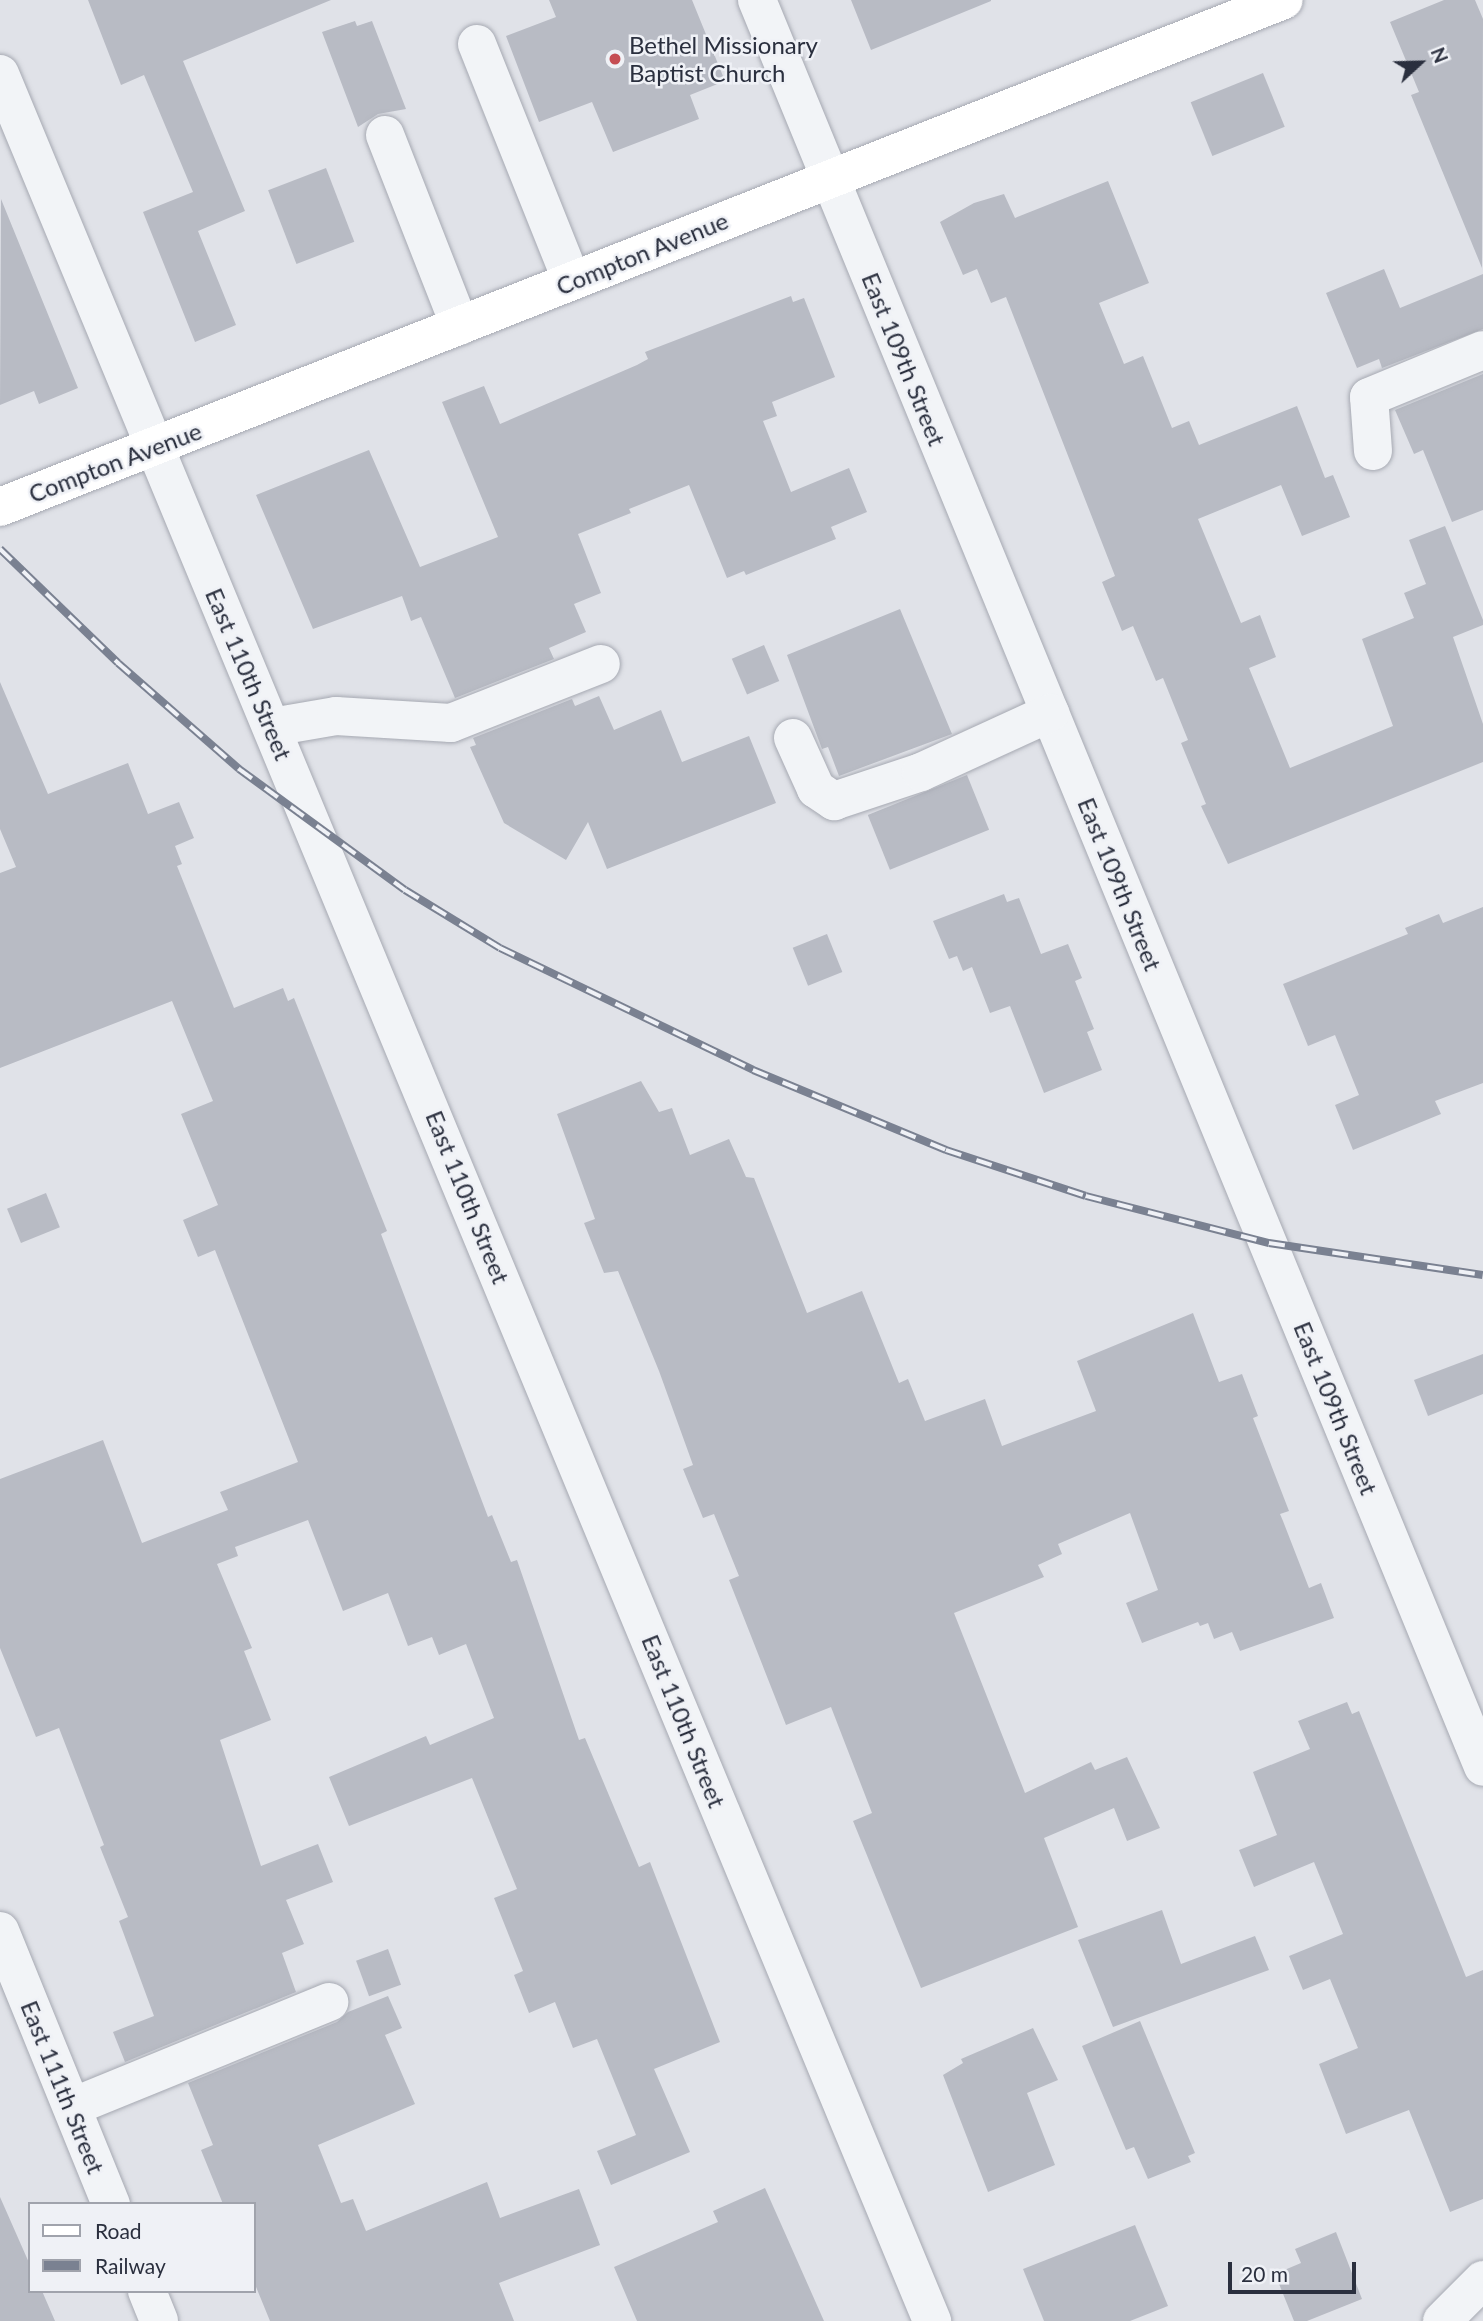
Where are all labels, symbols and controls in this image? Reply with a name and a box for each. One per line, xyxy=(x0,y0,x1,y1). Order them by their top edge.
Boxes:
north arrow xyxy=(1385,28,1455,98)
place label: Bethel Missionary Baptist Church xyxy=(629,31,818,87)
text: N xyxy=(1427,44,1453,66)
marker: Bethel Missionary Baptist Church xyxy=(607,51,623,67)
street label: Compton Avenue xyxy=(552,205,732,301)
street label: East 109th Street xyxy=(856,268,952,450)
street label: Compton Avenue xyxy=(24,416,206,508)
street label: East 110th Street xyxy=(200,584,298,764)
street label: East 109th Street xyxy=(1072,793,1168,975)
street label: East 110th Street xyxy=(420,1106,516,1288)
street label: East 109th Street xyxy=(1288,1317,1384,1499)
street label: East 110th Street xyxy=(636,1630,732,1812)
street label: East 111th Street xyxy=(15,1996,111,2178)
legend xyxy=(28,2202,256,2293)
text: Road xyxy=(95,2218,142,2243)
scale bar xyxy=(1231,2248,1359,2292)
text: Railway xyxy=(95,2253,166,2278)
text: 20 m xyxy=(1241,2261,1288,2286)

